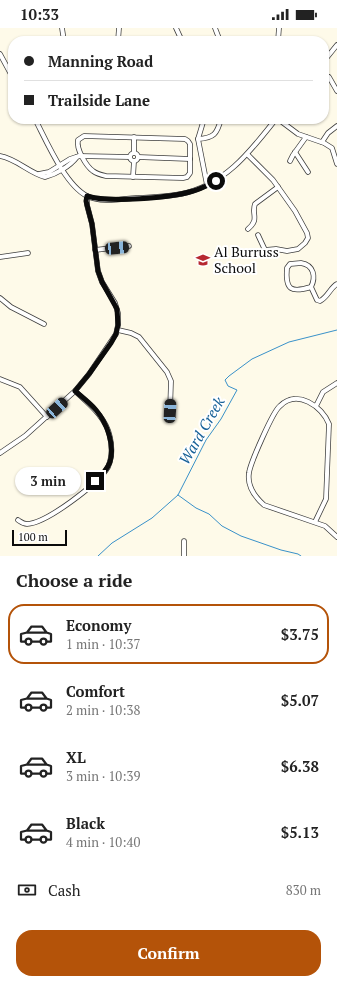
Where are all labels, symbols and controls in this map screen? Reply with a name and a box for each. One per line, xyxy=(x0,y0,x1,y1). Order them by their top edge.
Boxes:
text: 10:33 xyxy=(20,4,59,24)
text: Manning Road xyxy=(48,51,153,71)
text: Trailside Lane xyxy=(48,90,150,110)
route start xyxy=(207,172,225,190)
car xyxy=(104,241,130,255)
place label: Al Burruss School xyxy=(214,242,279,277)
school or university icon: Al Burruss School xyxy=(195,252,211,268)
water label: Ward Creek xyxy=(174,392,229,468)
car xyxy=(44,396,70,420)
car xyxy=(163,399,177,423)
callout: 3 min xyxy=(15,467,81,495)
text: 3 min xyxy=(30,472,66,490)
route end xyxy=(86,472,104,490)
scale bar xyxy=(12,528,67,547)
text: 100 m xyxy=(18,530,48,544)
text: Choose a ride xyxy=(16,568,132,592)
text: Economy xyxy=(66,615,131,635)
icon: car xyxy=(18,616,54,652)
text: $3.75 xyxy=(281,624,319,644)
text: 1 min · 10:37 xyxy=(66,635,140,653)
text: Comfort xyxy=(66,681,125,701)
icon: car xyxy=(18,682,54,718)
text: $5.07 xyxy=(281,690,319,710)
text: 2 min · 10:38 xyxy=(66,701,140,719)
text: XL xyxy=(66,747,86,767)
icon: car xyxy=(18,748,54,784)
text: $6.38 xyxy=(281,756,319,776)
text: 3 min · 10:39 xyxy=(66,767,140,785)
text: Black xyxy=(66,813,105,833)
icon: car xyxy=(18,814,54,850)
text: $5.13 xyxy=(281,822,319,842)
text: 4 min · 10:40 xyxy=(66,833,140,851)
icon: cash xyxy=(16,879,38,901)
text: Cash xyxy=(48,880,81,900)
text: 830 m xyxy=(286,881,321,899)
button: Confirm xyxy=(16,930,321,976)

